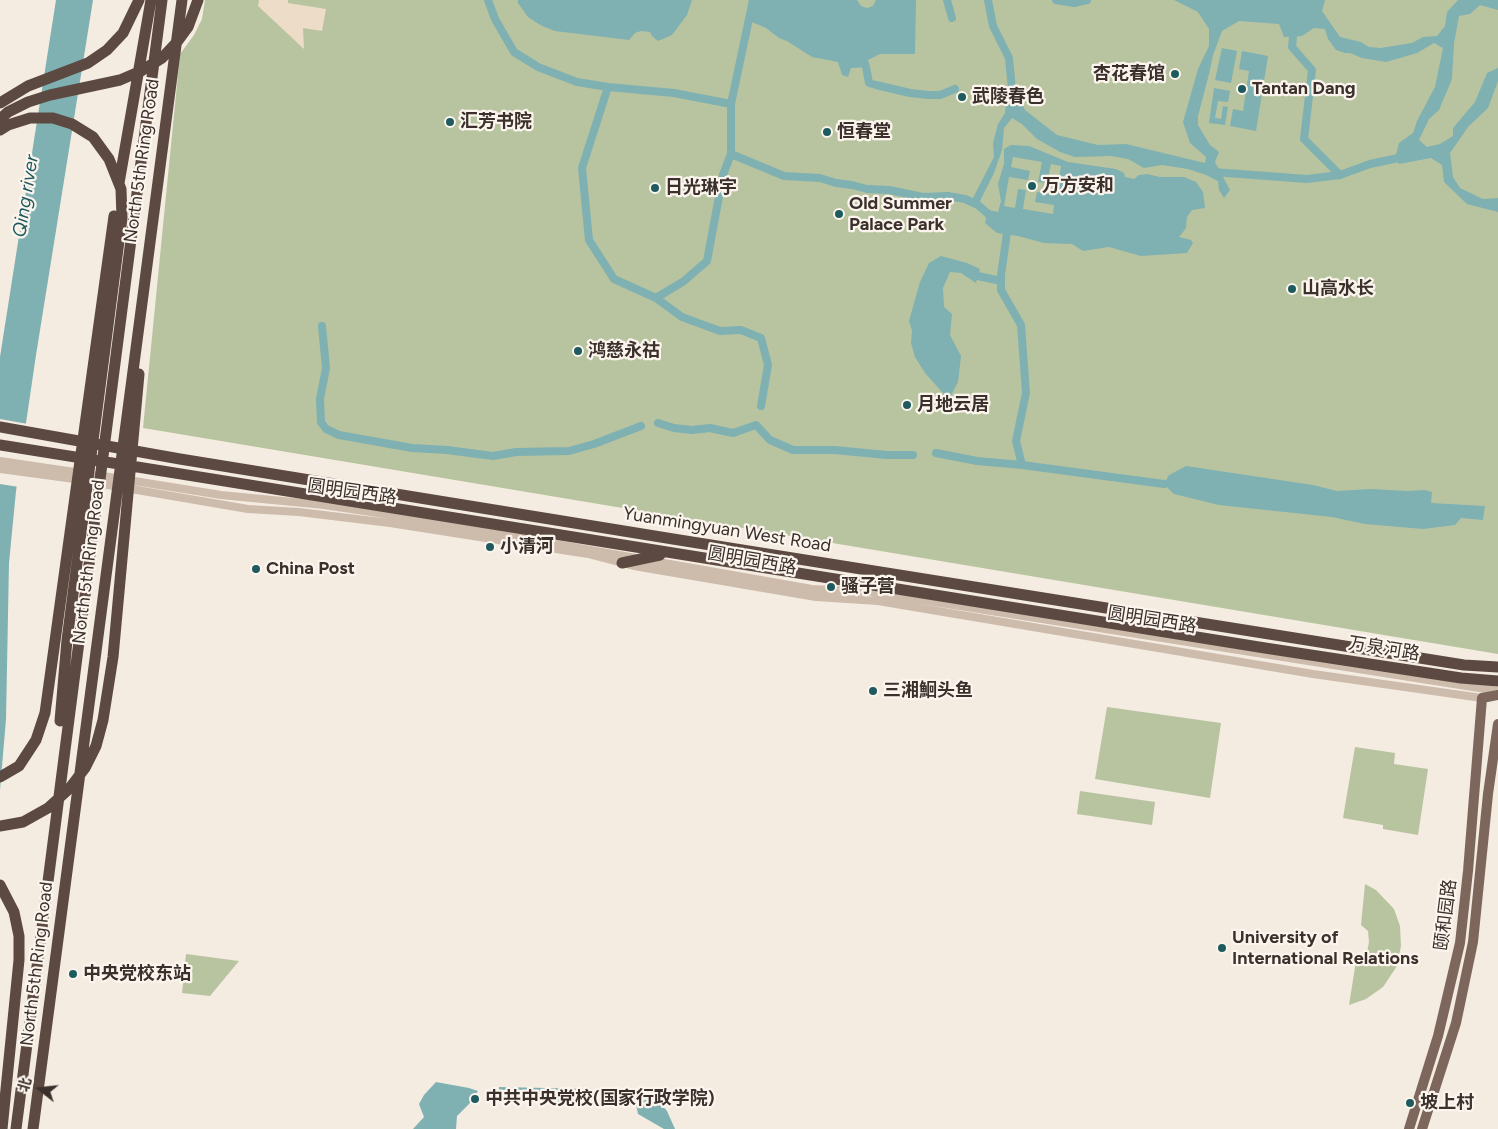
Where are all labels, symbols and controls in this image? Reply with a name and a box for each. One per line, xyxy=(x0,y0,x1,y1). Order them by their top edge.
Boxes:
place label: 杏花春馆 xyxy=(1093,63,1165,85)
marker: 杏花春馆 xyxy=(1169,68,1181,80)
street label: North 5th Ring Road xyxy=(120,78,164,244)
place label: Tantan Dang xyxy=(1252,78,1356,100)
marker: Tantan Dang xyxy=(1236,83,1248,95)
place label: 武陵春色 xyxy=(972,86,1044,108)
marker: 武陵春色 xyxy=(956,91,968,103)
place label: 汇芳书院 xyxy=(460,111,532,133)
marker: 汇芳书院 xyxy=(444,116,456,128)
place label: 恒春堂 xyxy=(837,121,891,143)
marker: 恒春堂 xyxy=(821,126,833,138)
water label: Qing river xyxy=(8,153,44,239)
place label: 万方安和 xyxy=(1042,175,1114,197)
place label: 日光琳宇 xyxy=(665,177,737,199)
marker: 万方安和 xyxy=(1026,180,1038,192)
marker: 日光琳宇 xyxy=(649,182,661,194)
place label: Old Summer Palace Park xyxy=(849,193,952,235)
marker: Old Summer Palace Park xyxy=(833,208,845,220)
place label: 山高水长 xyxy=(1302,278,1374,300)
marker: 山高水长 xyxy=(1286,283,1298,295)
place label: 鸿慈永祜 xyxy=(588,340,660,362)
marker: 鸿慈永祜 xyxy=(572,345,584,357)
place label: 月地云居 xyxy=(917,394,989,416)
marker: 月地云居 xyxy=(901,399,913,411)
street label: 圆明园西路 xyxy=(306,475,398,509)
street label: North 5th Ring Road xyxy=(68,479,110,645)
street label: Yuanmingyuan West Road xyxy=(621,503,833,557)
place label: 小清河 xyxy=(500,536,554,558)
marker: 小清河 xyxy=(484,541,496,553)
street label: 圆明园西路 xyxy=(706,543,798,579)
place label: China Post xyxy=(266,558,355,580)
marker: China Post xyxy=(250,563,262,575)
place label: 骚子营 xyxy=(841,576,895,598)
marker: 骚子营 xyxy=(825,581,837,593)
street label: 圆明园西路 xyxy=(1106,602,1198,638)
street label: 万泉河路 xyxy=(1347,633,1421,665)
place label: 三湘鮰头鱼 xyxy=(883,680,973,702)
marker: 三湘鮰头鱼 xyxy=(867,685,879,697)
street label: 颐和园路 xyxy=(1431,878,1461,952)
street label: North 5th Ring Road xyxy=(16,881,58,1047)
place label: University of International Relations xyxy=(1232,927,1419,970)
marker: University of International Relations xyxy=(1216,942,1228,954)
place label: 中央党校东站 xyxy=(83,963,191,985)
marker: 中央党校东站 xyxy=(67,968,79,980)
north arrow xyxy=(15,1064,65,1114)
text: 北 xyxy=(15,1076,35,1094)
place label: 中共中央党校(国家行政学院) xyxy=(485,1088,715,1110)
place label: 坡上村 xyxy=(1420,1092,1474,1114)
marker: 中共中央党校(国家行政学院) xyxy=(469,1093,481,1105)
marker: 坡上村 xyxy=(1404,1097,1416,1109)

